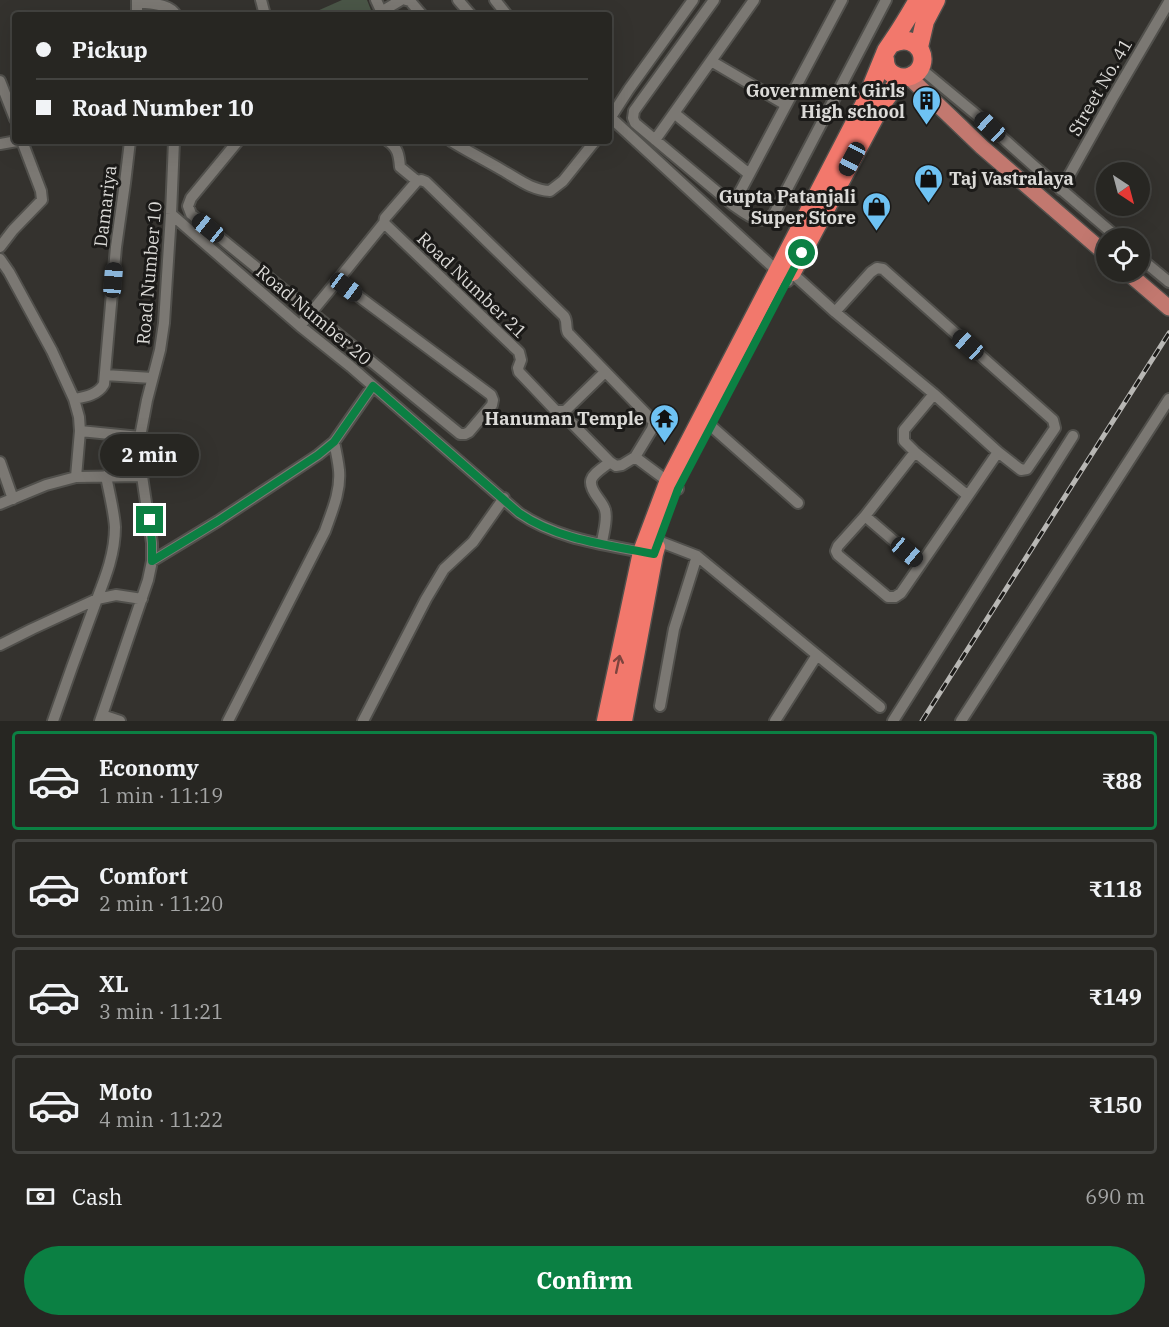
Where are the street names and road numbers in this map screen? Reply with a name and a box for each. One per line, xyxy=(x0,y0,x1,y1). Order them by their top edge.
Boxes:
street label: Street No. 41 xyxy=(1063,34,1137,140)
street label: Damariya xyxy=(89,164,121,248)
street label: Road Number 10 xyxy=(131,200,167,346)
street label: Road Number 21 xyxy=(412,227,532,343)
street label: Road Number 20 xyxy=(252,260,376,370)

